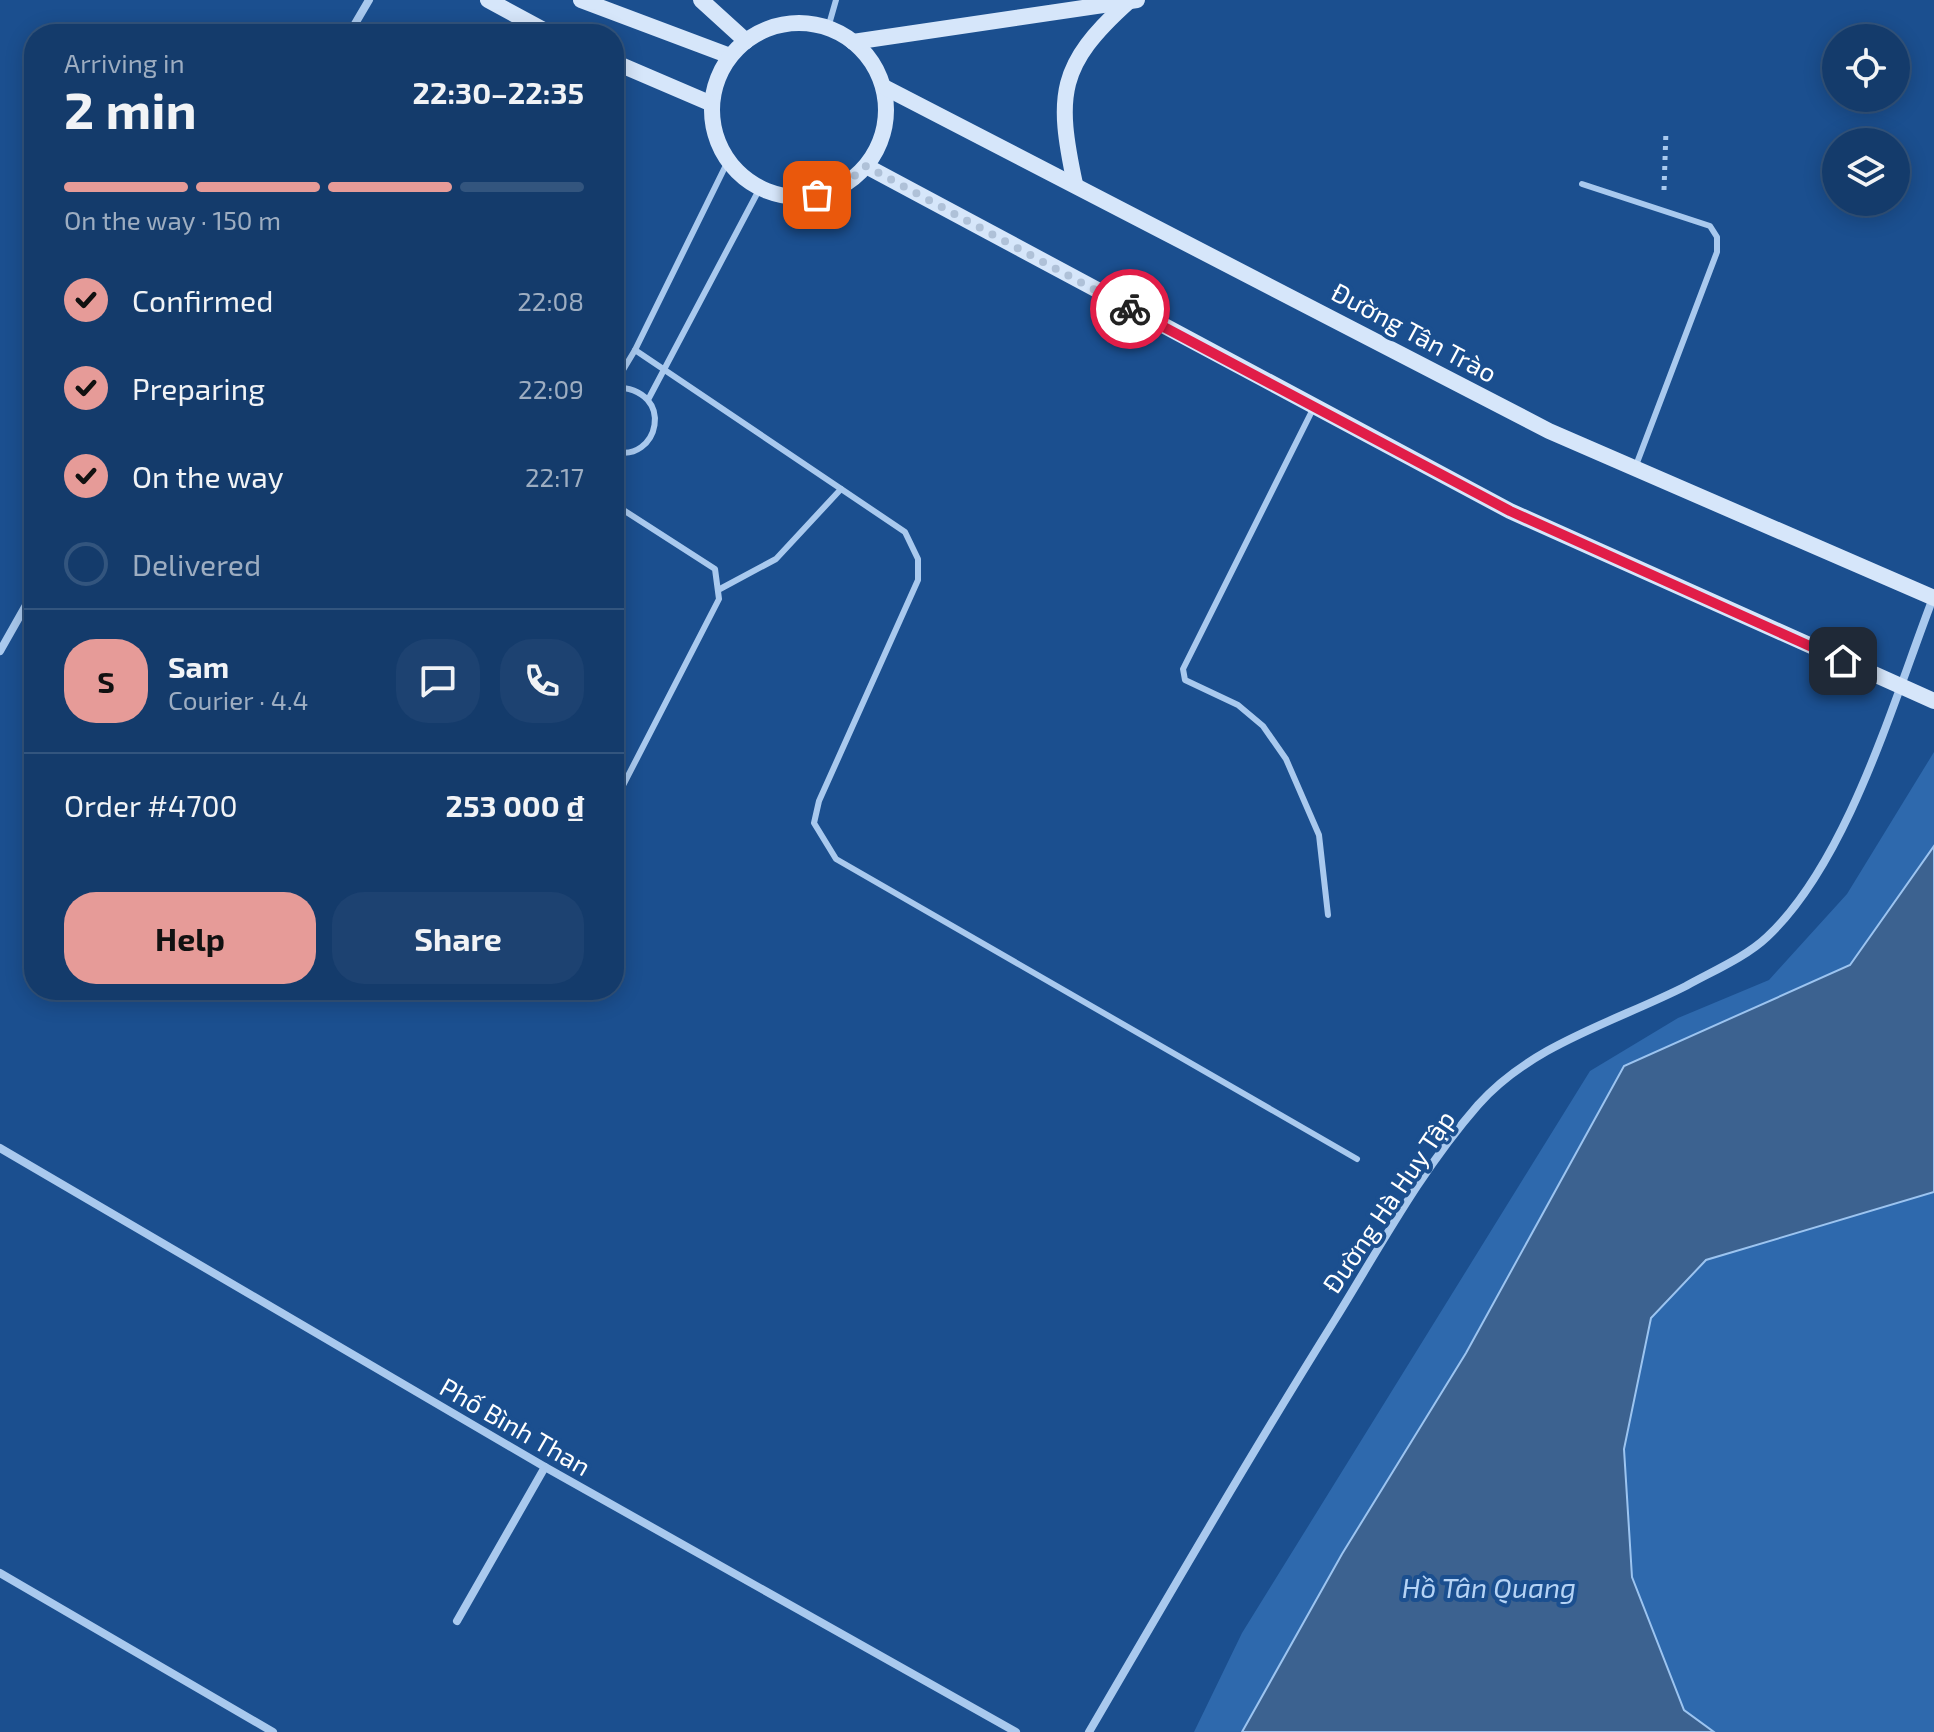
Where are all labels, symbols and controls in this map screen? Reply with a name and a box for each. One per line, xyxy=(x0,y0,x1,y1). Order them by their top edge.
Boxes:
map controls xyxy=(1822,24,1910,216)
button: locate xyxy=(1822,24,1910,112)
text: Arriving in xyxy=(64,47,185,78)
text: 22:30–22:35 xyxy=(413,74,584,110)
text: 2 min xyxy=(64,77,197,139)
button: layers xyxy=(1822,128,1910,216)
pin xyxy=(783,161,851,229)
icon: bag xyxy=(795,173,839,217)
text: On the way · 150 m xyxy=(64,204,281,235)
courier xyxy=(1090,269,1170,349)
street label: Đường Tân Trào xyxy=(1327,275,1502,388)
icon: check xyxy=(64,278,108,322)
text: Confirmed xyxy=(132,282,273,318)
text: 22:08 xyxy=(517,285,584,316)
icon: bike xyxy=(1108,287,1152,331)
icon: check xyxy=(64,366,108,410)
text: Preparing xyxy=(132,370,265,406)
text: 22:09 xyxy=(518,373,584,404)
icon: check xyxy=(64,454,108,498)
text: On the way xyxy=(132,458,284,494)
text: 22:17 xyxy=(525,461,584,492)
text: Delivered xyxy=(132,546,261,582)
pin xyxy=(1809,627,1877,695)
button: chat xyxy=(396,639,480,723)
button: phone xyxy=(500,639,584,723)
icon: home xyxy=(1821,639,1865,683)
text: Sam xyxy=(168,648,229,684)
text: S xyxy=(97,663,115,699)
text: Courier · 4.4 xyxy=(168,684,309,715)
text: Order #4700 xyxy=(64,787,238,823)
text: 253 000 ₫ xyxy=(445,787,584,823)
button: Help xyxy=(64,892,316,984)
button: Share xyxy=(332,892,584,984)
street label: Đường Hà Huy Tập xyxy=(1315,1104,1460,1298)
street label: Phố Bình Than xyxy=(435,1370,597,1481)
water label: Hồ Tân Quang xyxy=(1402,1570,1576,1604)

